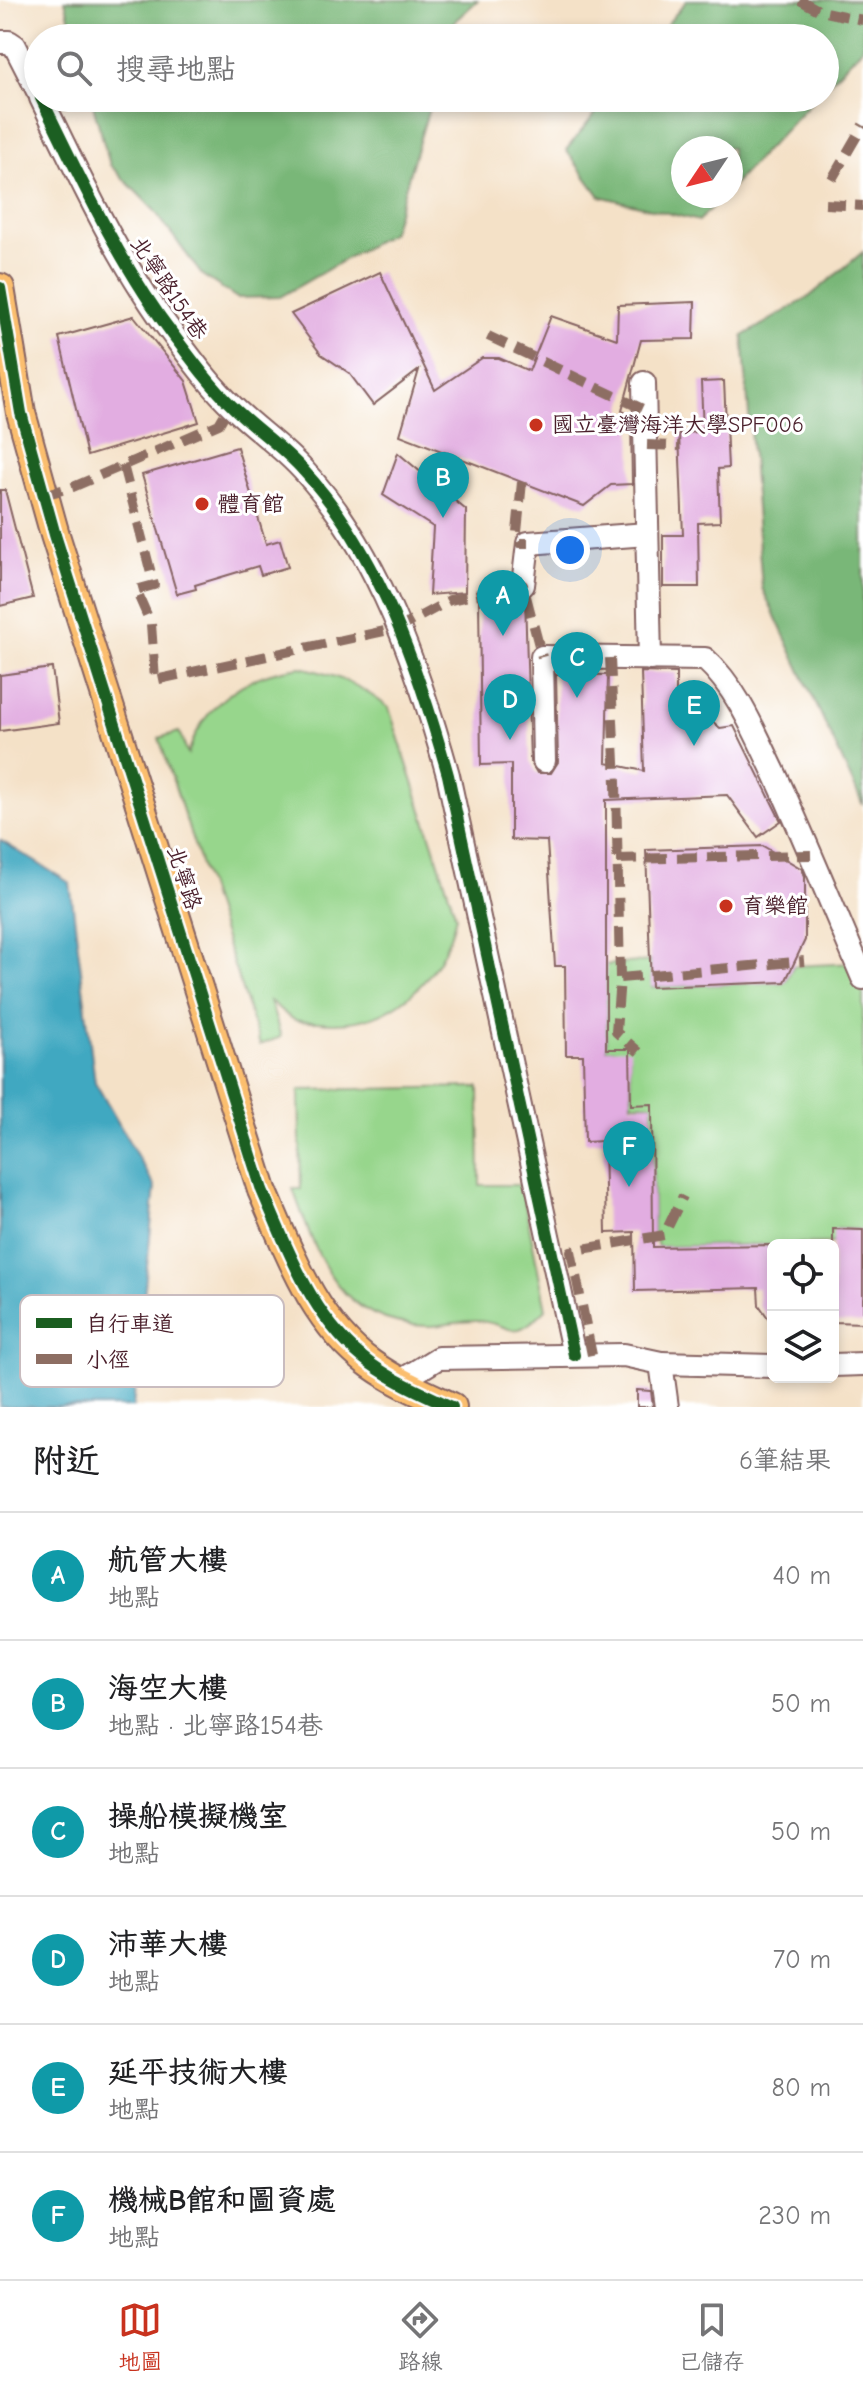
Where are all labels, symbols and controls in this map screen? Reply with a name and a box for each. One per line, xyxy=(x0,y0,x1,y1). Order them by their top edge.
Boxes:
search box xyxy=(24,24,839,112)
icon: search xyxy=(52,46,96,90)
text: 搜尋地點 xyxy=(116,52,236,87)
north arrow xyxy=(671,136,743,208)
street label: 北寧路154巷 xyxy=(125,231,213,345)
place label: 國立臺灣海洋大學SPF006 xyxy=(552,412,804,438)
marker: 國立臺灣海洋大學SPF006 xyxy=(527,416,545,434)
pin: B xyxy=(417,452,469,518)
place label: 體育館 xyxy=(218,491,284,517)
marker: 體育館 xyxy=(193,495,211,513)
your location xyxy=(550,530,590,570)
pin: A xyxy=(477,570,529,636)
pin: C xyxy=(551,632,603,698)
pin: D xyxy=(484,674,536,740)
pin: E xyxy=(668,680,720,746)
street label: 北寧路 xyxy=(161,843,207,913)
place label: 育樂館 xyxy=(742,893,808,919)
marker: 育樂館 xyxy=(717,897,735,915)
pin: F xyxy=(603,1121,655,1187)
map controls xyxy=(767,1239,839,1383)
button: locate xyxy=(767,1239,839,1311)
legend xyxy=(20,1295,284,1387)
text: 自行車道 xyxy=(86,1311,174,1337)
button: layers xyxy=(767,1311,839,1383)
text: 小徑 xyxy=(86,1347,130,1373)
text: 附近 xyxy=(32,1441,100,1481)
text: 6筆結果 xyxy=(739,1446,831,1476)
text: 航管大樓 xyxy=(108,1543,228,1578)
text: A xyxy=(51,1561,65,1591)
text: 40 m xyxy=(772,1561,831,1591)
text: 地點 xyxy=(108,1583,160,1613)
text: 海空大樓 xyxy=(108,1671,228,1706)
text: B xyxy=(50,1689,66,1719)
text: 50 m xyxy=(771,1689,831,1719)
text: 地點 · 北寧路154巷 xyxy=(108,1711,323,1741)
text: 操船模擬機室 xyxy=(108,1799,288,1834)
text: C xyxy=(50,1817,66,1847)
text: 50 m xyxy=(771,1817,831,1847)
text: 地點 xyxy=(108,1839,160,1869)
text: 沛華大樓 xyxy=(108,1927,228,1962)
text: D xyxy=(50,1945,66,1975)
text: 70 m xyxy=(773,1945,831,1975)
text: 地點 xyxy=(108,1967,160,1997)
text: 延平技術大樓 xyxy=(108,2055,288,2090)
text: E xyxy=(50,2073,66,2103)
text: 80 m xyxy=(772,2073,831,2103)
text: 地點 xyxy=(108,2095,160,2125)
text: 機械B館和圖資處 xyxy=(108,2183,336,2218)
text: F xyxy=(50,2201,66,2231)
text: 230 m xyxy=(758,2201,831,2231)
text: 地點 xyxy=(108,2223,160,2253)
tab: 地圖 xyxy=(118,2298,162,2375)
tab: 路線 xyxy=(398,2298,443,2375)
tab: 已儲存 xyxy=(679,2298,745,2375)

